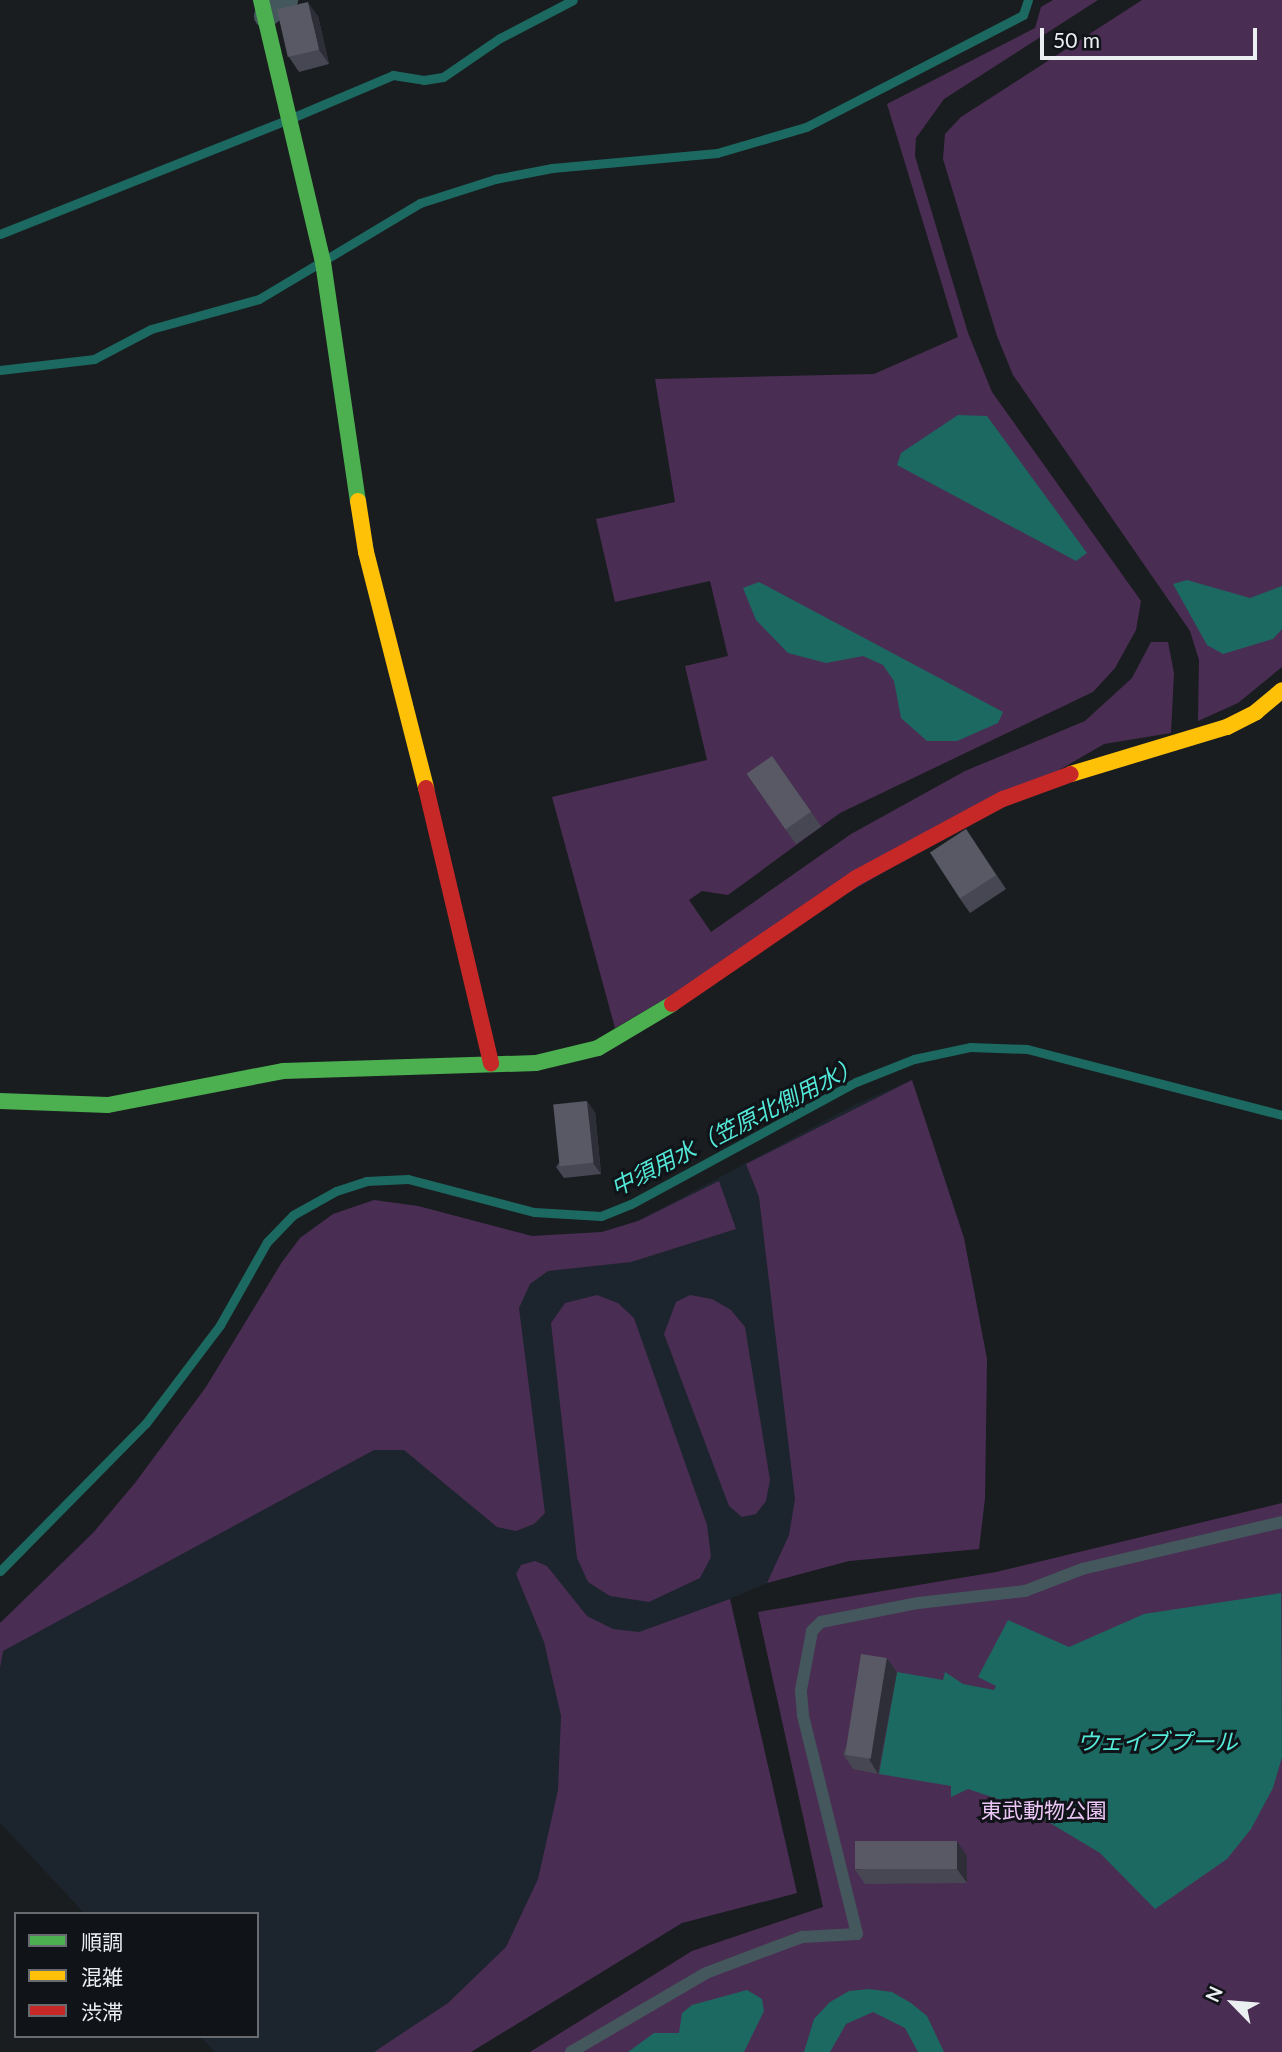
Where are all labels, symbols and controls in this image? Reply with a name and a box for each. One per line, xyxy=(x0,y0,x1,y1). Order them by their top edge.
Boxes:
scale bar xyxy=(1044,14,1261,58)
text: 50 m xyxy=(1053,27,1100,52)
water label: 中須用水（笠原北側用水） xyxy=(606,1051,864,1201)
water label: ウェイブプール xyxy=(1077,1727,1237,1755)
park label: 東武動物公園 xyxy=(981,1797,1107,1823)
legend xyxy=(14,1912,259,2038)
text: 順調 xyxy=(81,1929,123,1954)
text: 混雑 xyxy=(81,1964,123,1989)
north arrow xyxy=(1198,1968,1268,2038)
text: N xyxy=(1200,1982,1227,2005)
text: 渋滞 xyxy=(81,1999,123,2024)

